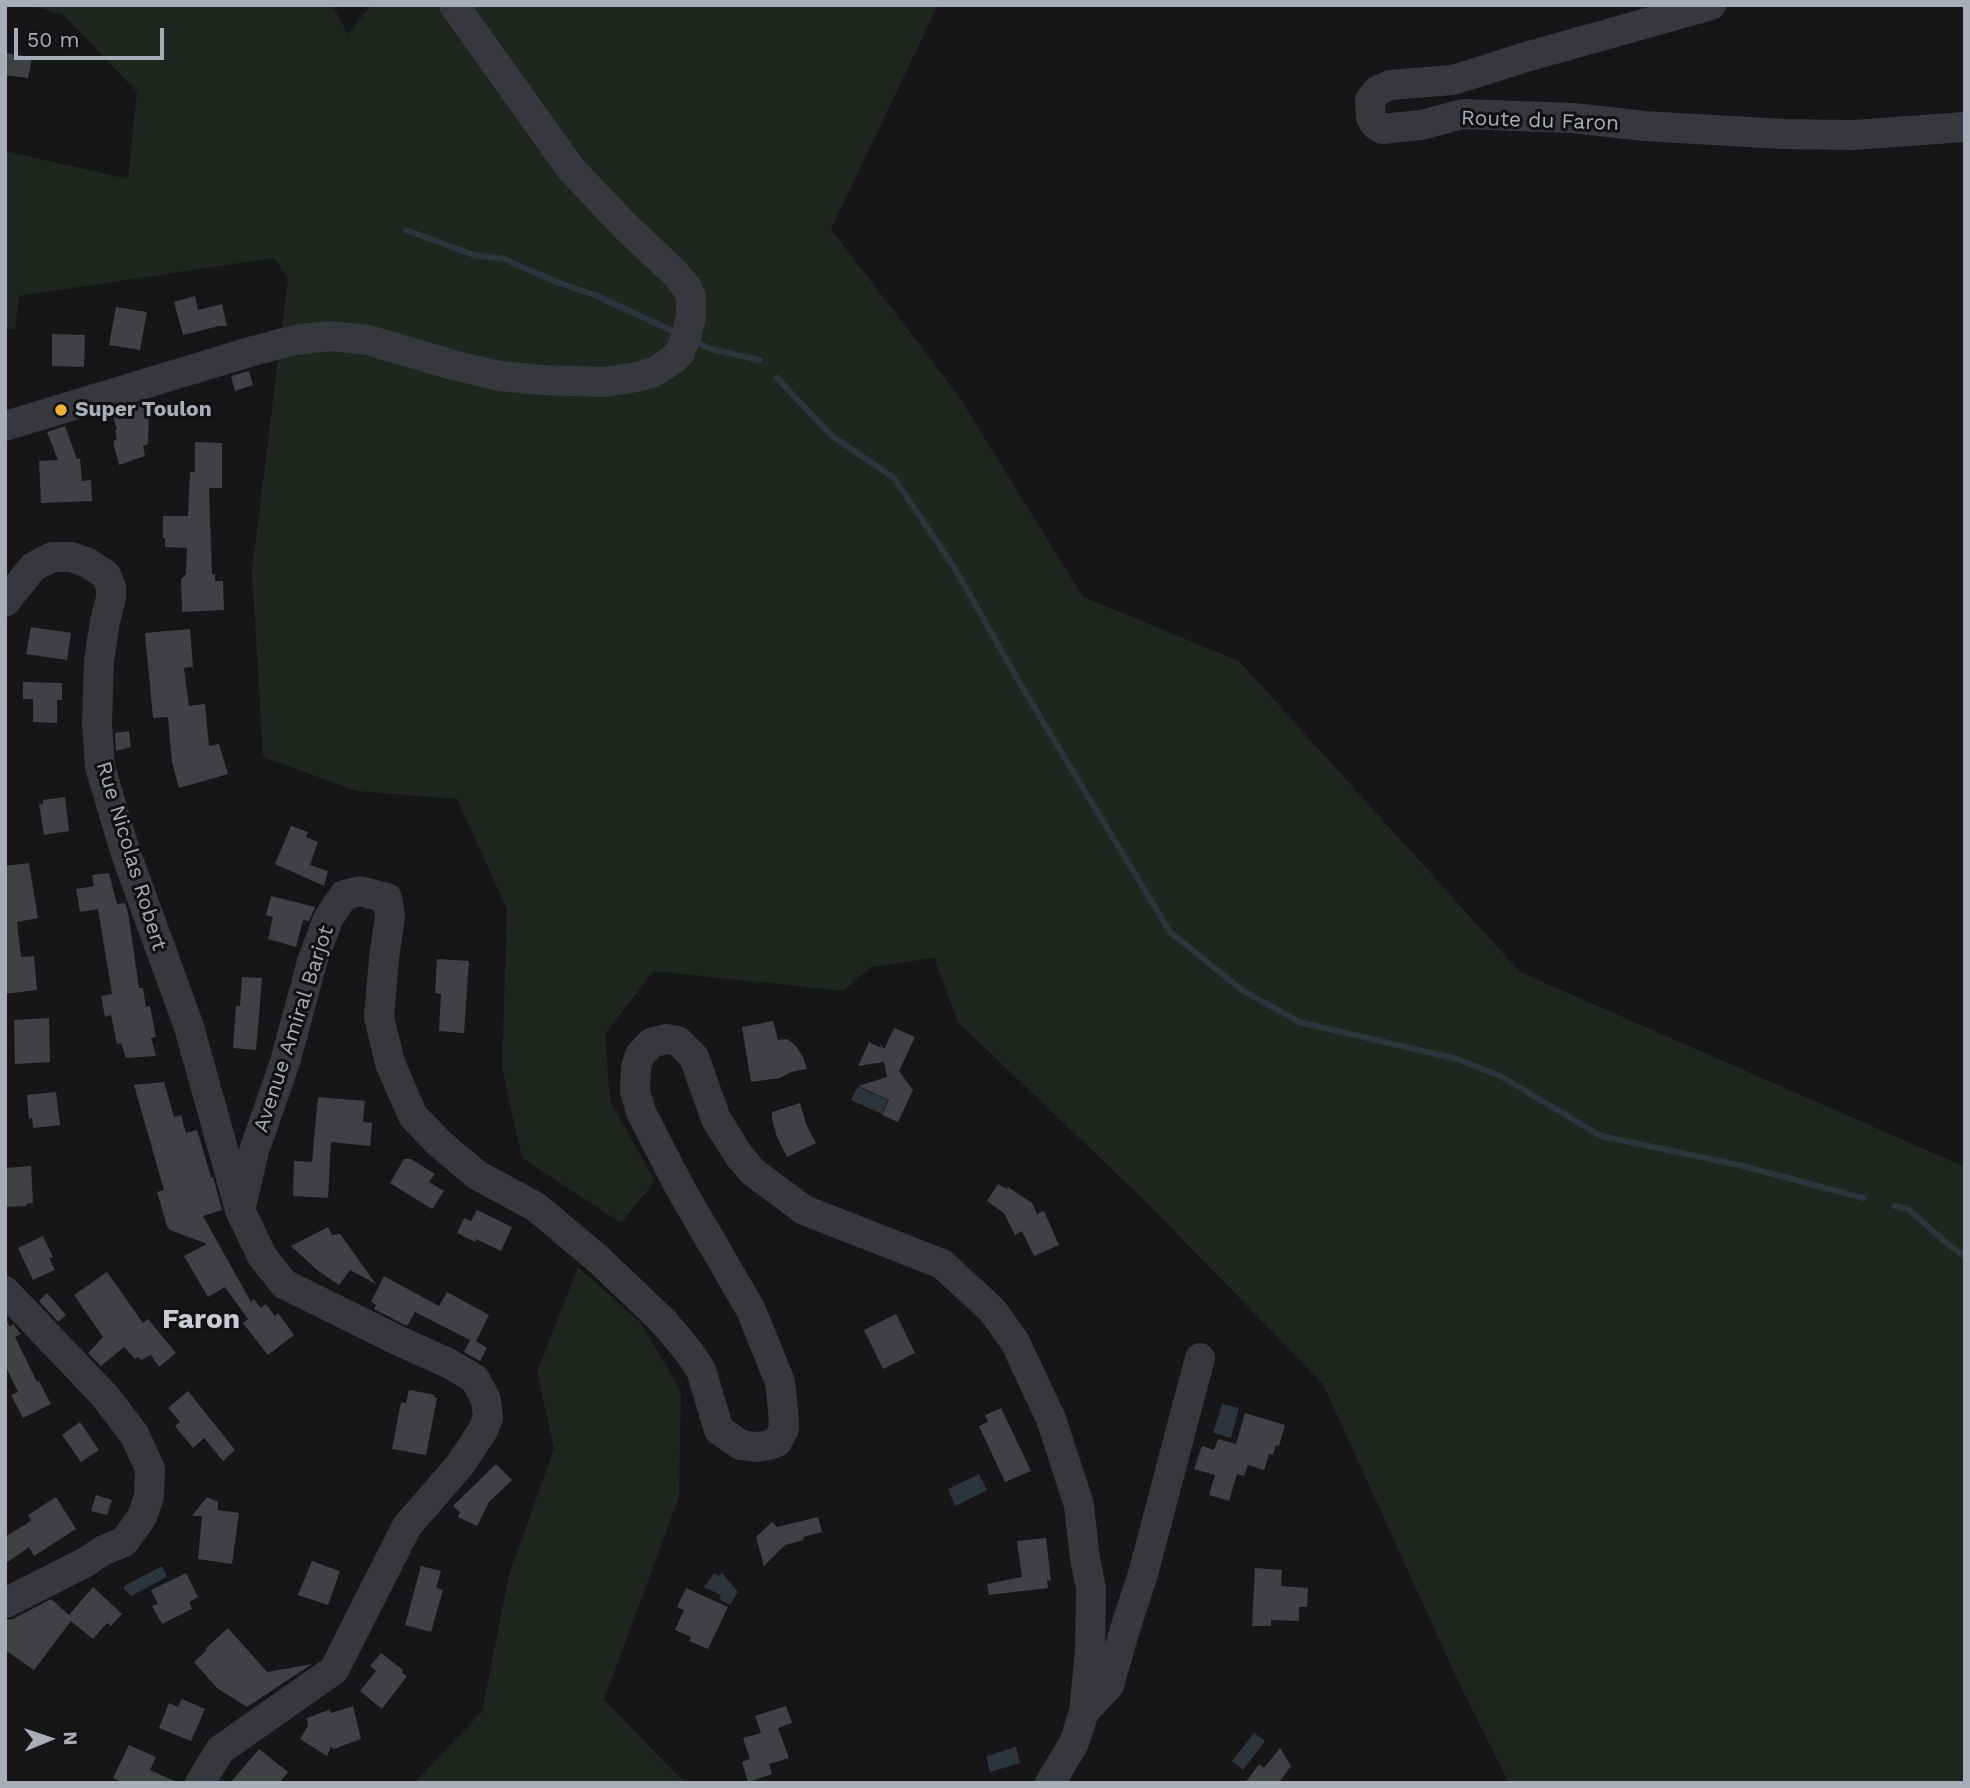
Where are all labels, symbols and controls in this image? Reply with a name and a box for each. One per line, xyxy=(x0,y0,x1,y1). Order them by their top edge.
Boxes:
scale bar xyxy=(18,14,168,58)
text: 50 m xyxy=(27,27,79,52)
street label: Route du Faron xyxy=(1461,106,1619,136)
place label: Super Toulon xyxy=(75,397,212,423)
marker: Super Toulon xyxy=(53,402,69,418)
street label: Rue Nicolas Robert xyxy=(90,759,172,953)
street label: Avenue Amiral Barjot xyxy=(249,923,339,1135)
district label: Faron xyxy=(162,1303,240,1337)
north arrow xyxy=(14,1704,84,1774)
text: N xyxy=(59,1731,82,1746)

